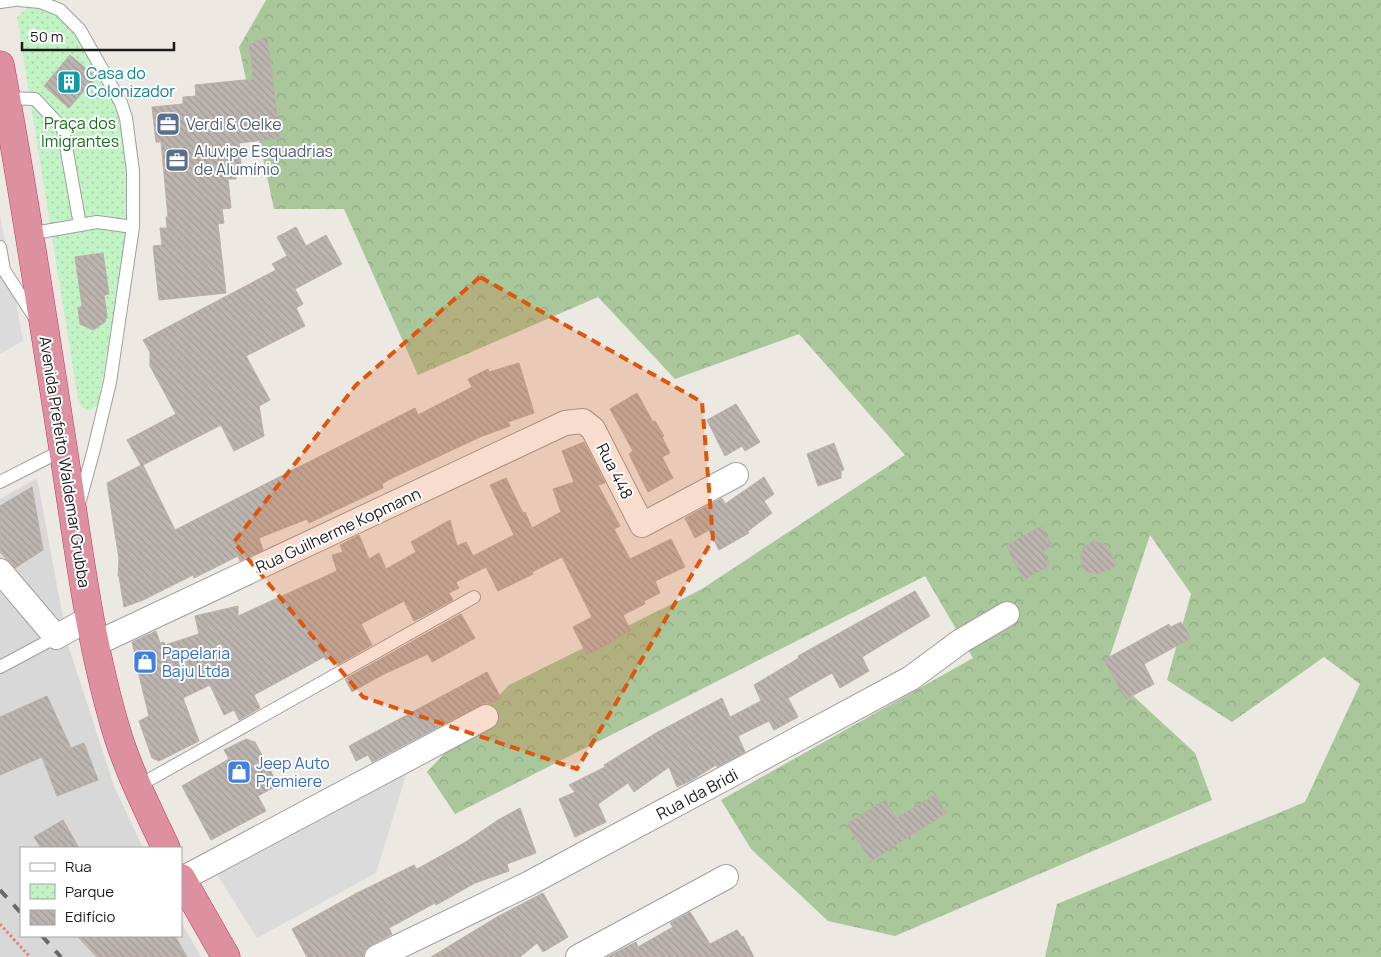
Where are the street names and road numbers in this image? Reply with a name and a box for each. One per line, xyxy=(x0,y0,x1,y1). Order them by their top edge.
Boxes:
street label: Avenida Prefeito Waldemar Grubba xyxy=(34,335,96,589)
street label: Rua 448 xyxy=(592,439,638,503)
street label: Rua Guilherme Kopmann xyxy=(252,482,424,578)
street label: Rua Ida Bridi xyxy=(652,763,742,825)

